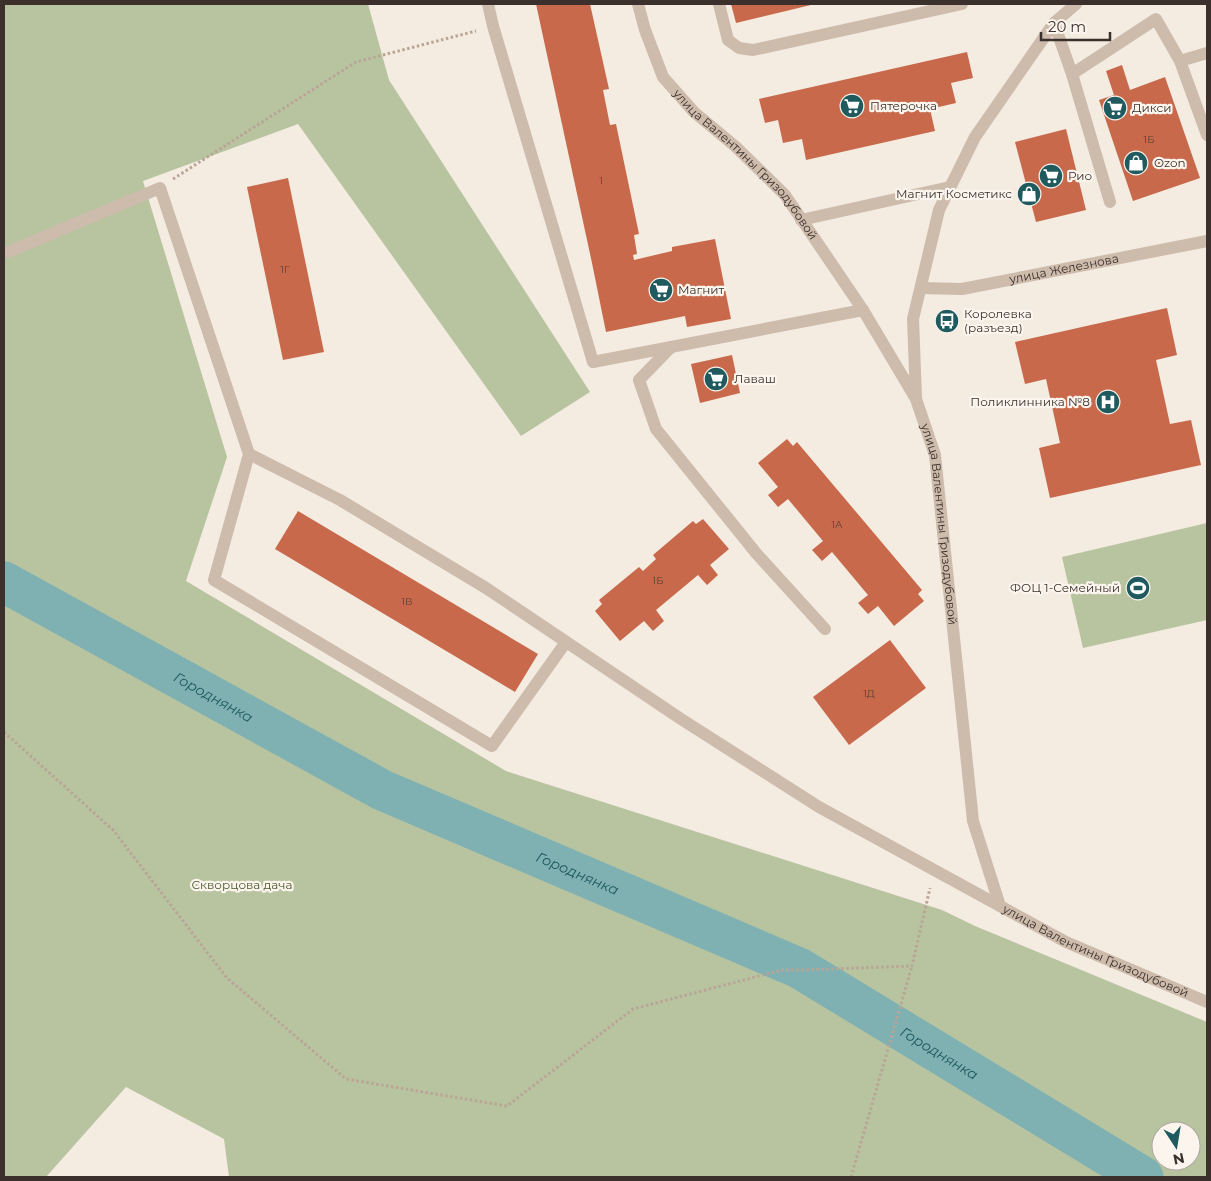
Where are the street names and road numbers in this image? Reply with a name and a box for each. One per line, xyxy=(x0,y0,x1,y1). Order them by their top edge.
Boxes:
street label: улица Валентины Гризодубовой xyxy=(670,85,821,242)
street label: улица Железнова xyxy=(1007,250,1120,287)
street label: улица Валентины Гризодубовой xyxy=(918,420,961,626)
street label: улица Валентины Гризодубовой xyxy=(999,900,1191,1000)

